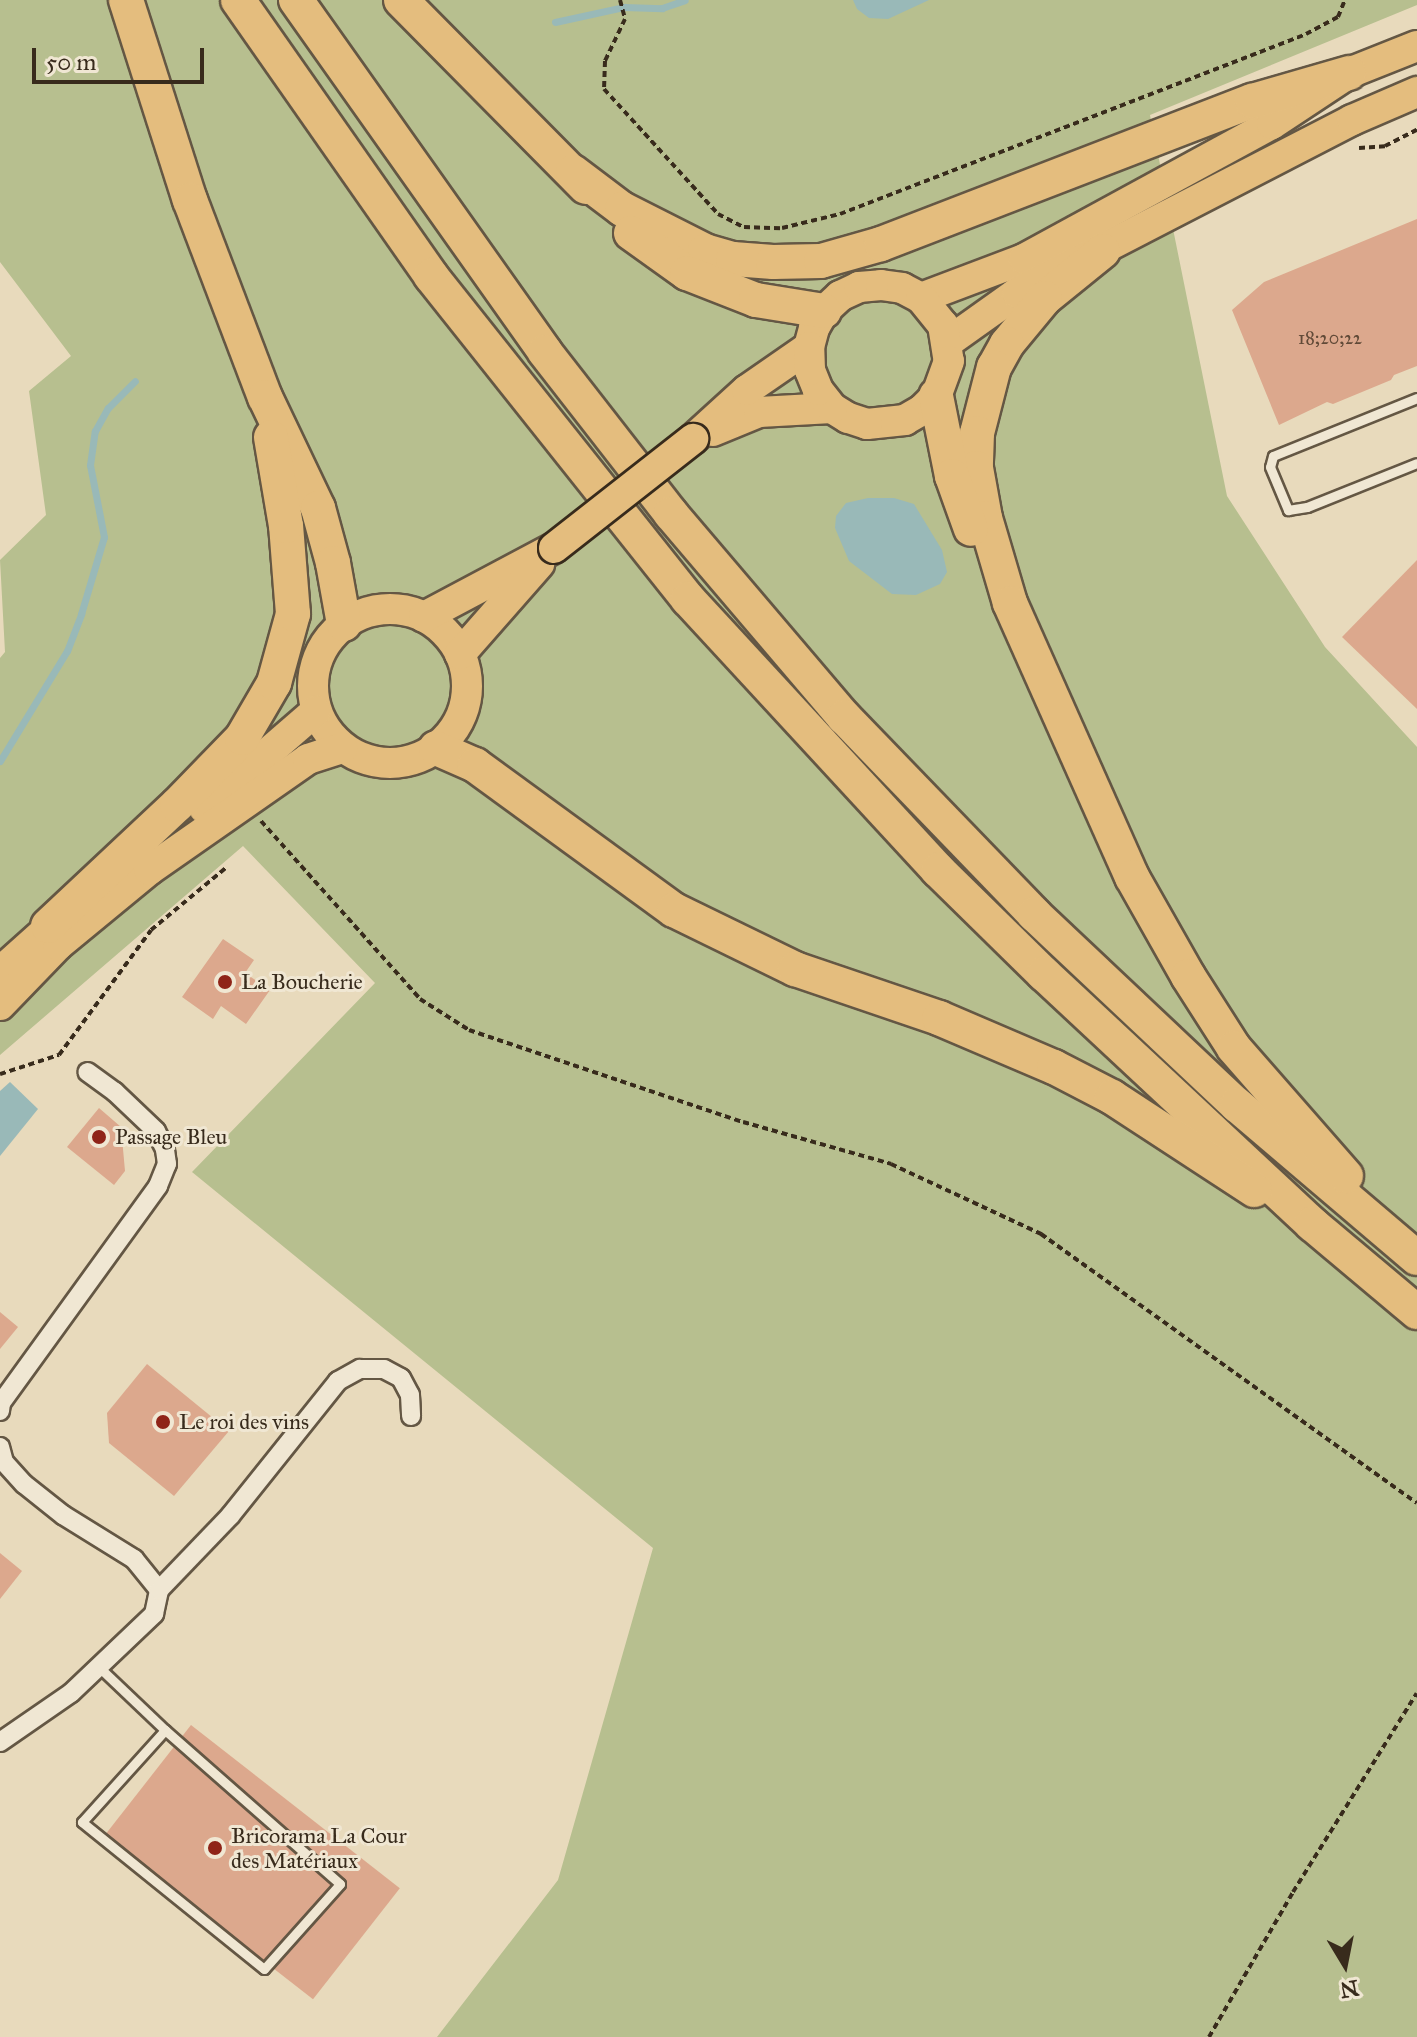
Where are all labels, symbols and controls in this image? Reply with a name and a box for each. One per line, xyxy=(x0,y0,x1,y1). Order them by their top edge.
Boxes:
scale bar xyxy=(36,32,208,82)
text: 50 m xyxy=(46,47,96,77)
house number: 18;20;22 xyxy=(1298,327,1362,349)
place label: La Boucherie xyxy=(241,969,363,995)
marker: La Boucherie xyxy=(216,973,234,991)
place label: Passage Bleu xyxy=(115,1124,227,1150)
marker: Passage Bleu xyxy=(90,1128,108,1146)
place label: Le roi des vins xyxy=(179,1409,309,1435)
marker: Le roi des vins xyxy=(154,1413,172,1431)
place label: Bricorama La Cour des Matériaux xyxy=(231,1822,407,1874)
marker: Bricorama La Cour des Matériaux xyxy=(206,1839,224,1857)
north arrow xyxy=(1305,1925,1385,2005)
text: N xyxy=(1338,1974,1361,2004)

